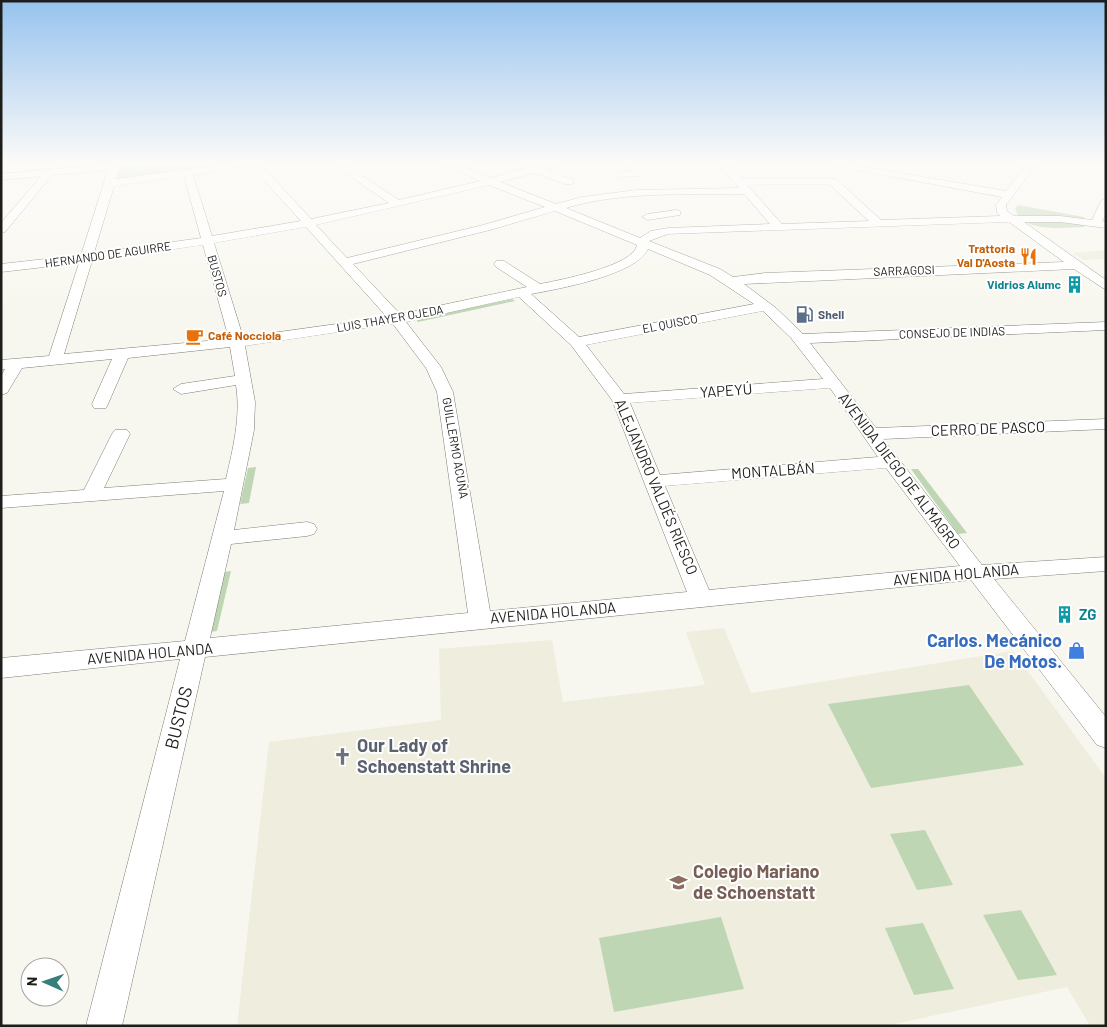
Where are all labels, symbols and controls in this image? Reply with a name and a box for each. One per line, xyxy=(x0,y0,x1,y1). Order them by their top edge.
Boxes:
street label: HERNANDO DE AGUIRRE xyxy=(44,238,172,270)
place label: Trattoria Val D'Aosta xyxy=(957,241,1015,269)
restaurant icon: Trattoria Val D'Aosta xyxy=(1019,246,1039,266)
street label: BUSTOS xyxy=(205,253,231,298)
street label: SARRAGOSI xyxy=(873,262,935,278)
building icon: Vidrios Alumc xyxy=(1065,275,1085,295)
place label: Vidrios Alumc xyxy=(987,277,1062,291)
street label: LUIS THAYER OJEDA xyxy=(335,302,444,334)
fuel station icon: Shell xyxy=(794,305,814,325)
place label: Shell xyxy=(818,307,844,321)
street label: EL QUISCO xyxy=(641,311,699,335)
street label: CONSEJO DE INDIAS xyxy=(899,323,1005,341)
cafe icon: Café Nocciola xyxy=(184,326,204,346)
place label: Café Nocciola xyxy=(208,328,281,342)
street label: YAPEYÚ xyxy=(699,379,753,401)
street label: AVENIDA DIEGO DE ALMAGRO xyxy=(835,389,965,552)
street label: GUILLERMO ACUÑA xyxy=(440,396,472,500)
street label: ALEJANDRO VALDÉS RIESCO xyxy=(612,396,702,577)
street label: CERRO DE PASCO xyxy=(930,417,1046,439)
street label: MONTALBÁN xyxy=(730,458,815,482)
street label: AVENIDA HOLANDA xyxy=(892,560,1020,588)
street label: AVENIDA HOLANDA xyxy=(489,598,617,626)
building icon: ZG xyxy=(1055,605,1075,625)
place label: ZG xyxy=(1079,605,1097,623)
place label: Carlos. Mecánico De Motos. xyxy=(927,629,1062,672)
street label: AVENIDA HOLANDA xyxy=(86,639,214,667)
shop icon: Carlos. Mecánico De Motos. xyxy=(1066,641,1086,661)
street label: BUSTOS xyxy=(160,684,196,752)
place label: Our Lady of Schoenstatt Shrine xyxy=(357,734,511,777)
church icon: Our Lady of Schoenstatt Shrine xyxy=(333,746,353,766)
place label: Colegio Mariano de Schoenstatt xyxy=(693,860,820,903)
school or university icon: Colegio Mariano de Schoenstatt xyxy=(669,872,689,892)
north arrow xyxy=(20,957,70,1007)
text: N xyxy=(23,977,40,986)

